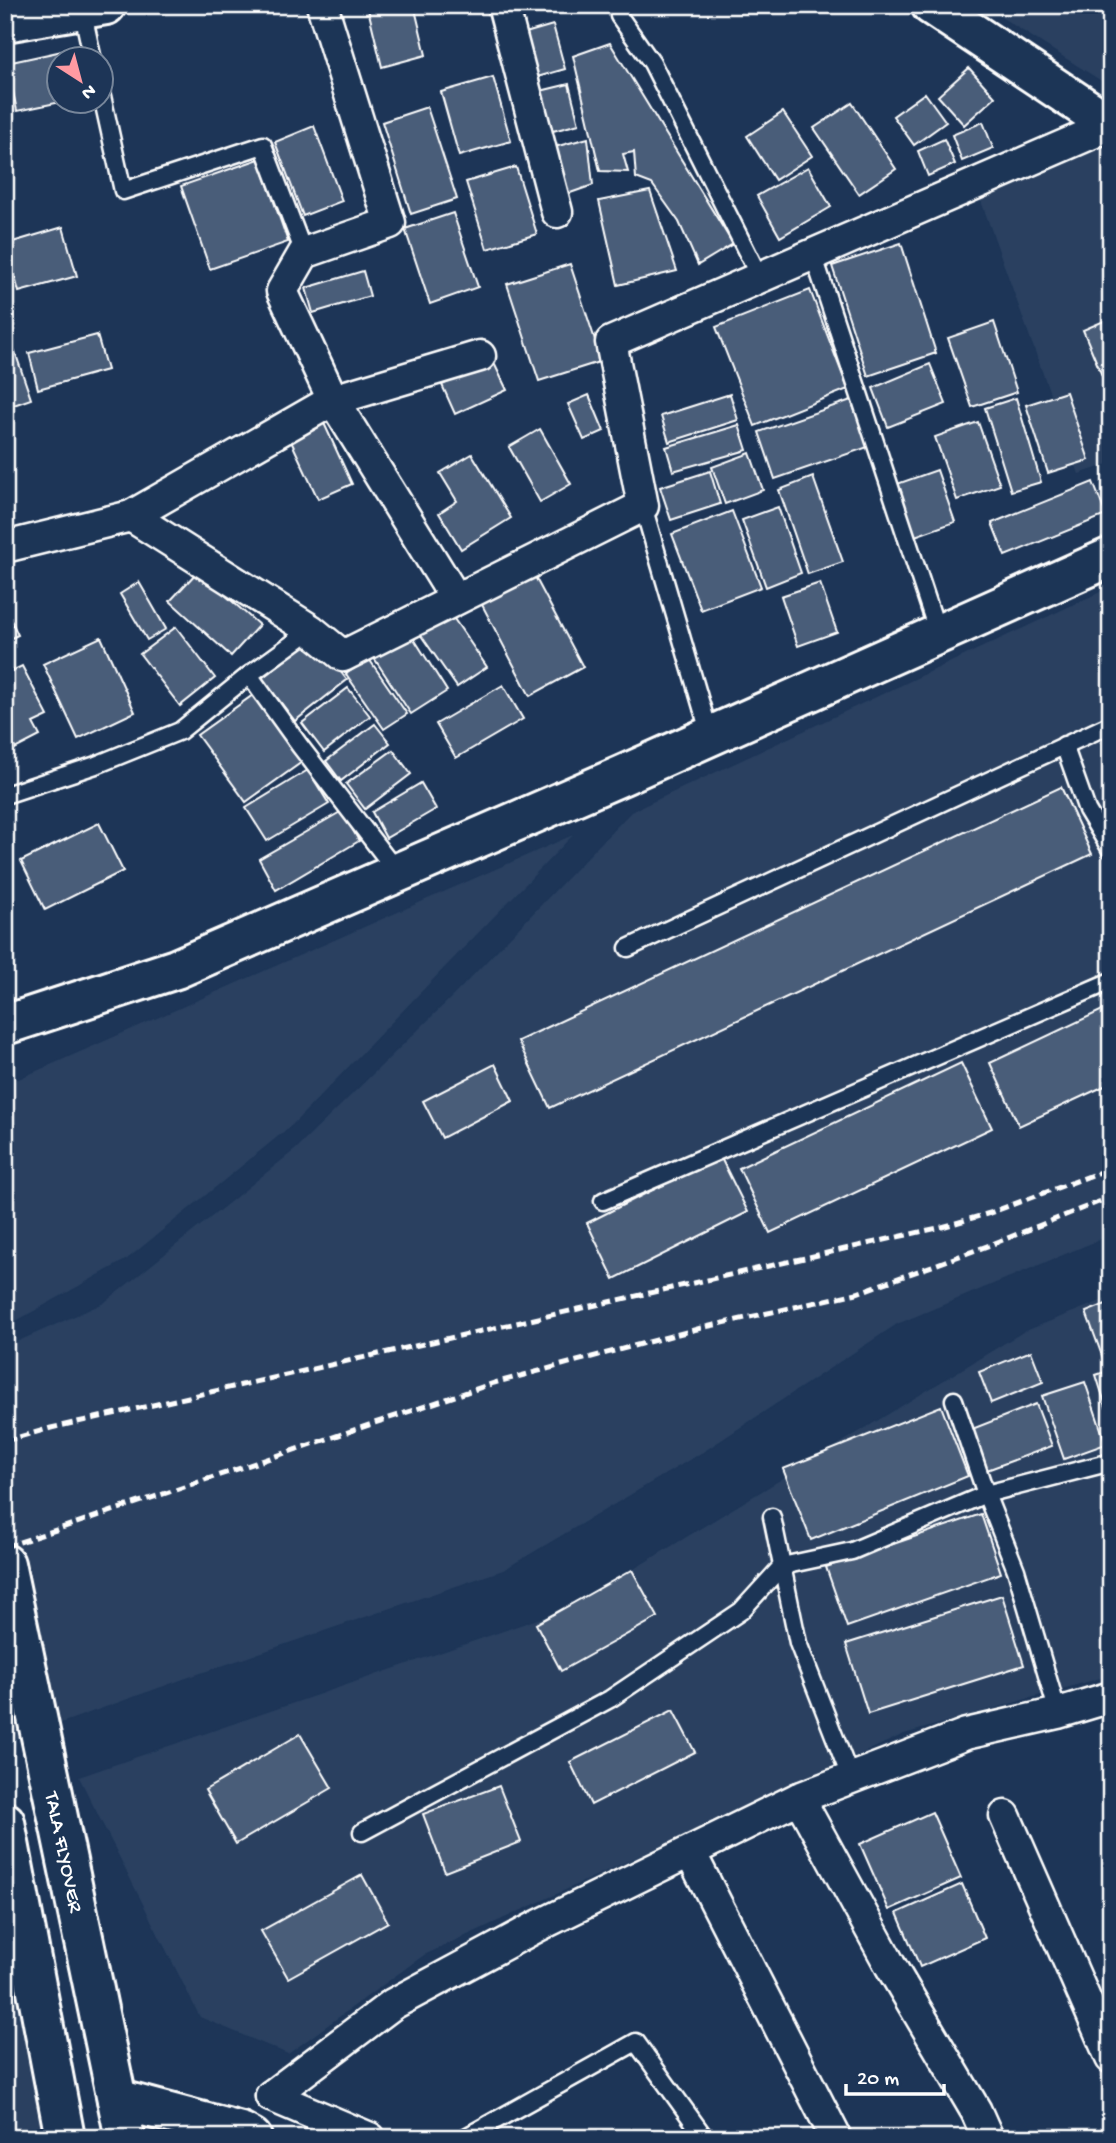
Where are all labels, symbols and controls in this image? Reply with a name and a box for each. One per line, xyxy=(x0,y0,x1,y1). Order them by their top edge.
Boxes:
north arrow xyxy=(46,46,116,116)
text: N xyxy=(76,78,100,104)
street label: TALA FLYOVER xyxy=(37,1789,87,1916)
scale bar xyxy=(846,2052,944,2096)
text: 20 m xyxy=(857,2068,899,2093)

